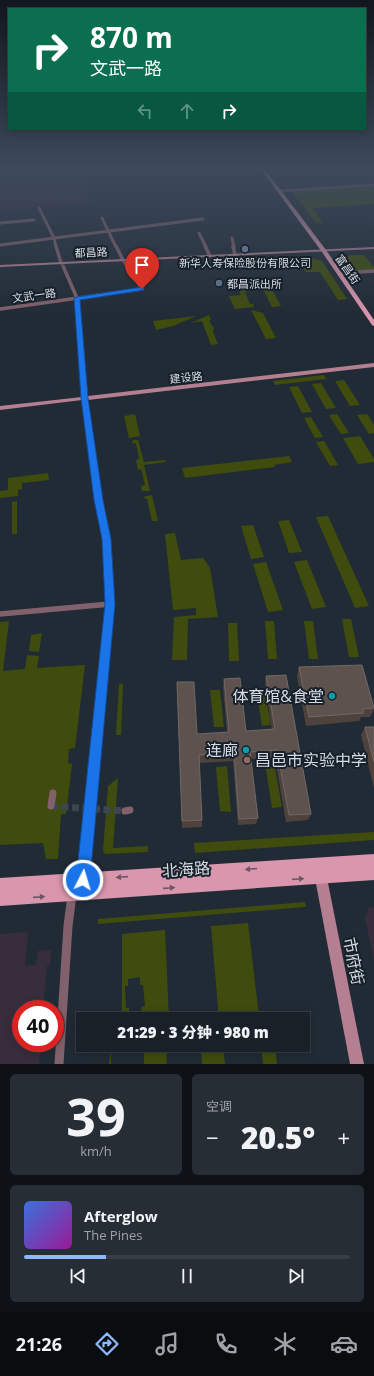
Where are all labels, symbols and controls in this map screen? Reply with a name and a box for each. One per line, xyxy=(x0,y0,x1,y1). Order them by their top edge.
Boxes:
text: 870 m xyxy=(90,18,173,56)
icon: right xyxy=(24,24,76,76)
text: 文武一路 xyxy=(90,56,162,80)
icon: left xyxy=(134,100,156,122)
icon: ahead xyxy=(176,100,198,122)
icon: right xyxy=(218,100,240,122)
street label: 都昌路 xyxy=(74,244,108,260)
marker: 新华人寿保险股份有限公司 xyxy=(240,244,250,254)
pin xyxy=(125,248,159,289)
street label: 富昌街 xyxy=(332,251,364,287)
icon: arrive xyxy=(131,254,153,276)
place label: 新华人寿保险股份有限公司 xyxy=(179,255,311,270)
place label: 都昌派出所 xyxy=(227,276,282,291)
marker: 都昌派出所 xyxy=(214,278,224,288)
street label: 文武一路 xyxy=(11,285,57,305)
street label: 建设路 xyxy=(169,368,203,386)
place label: 体育馆&食堂 xyxy=(232,685,324,707)
marker: 体育馆&食堂 xyxy=(327,691,337,701)
place label: 连廊 xyxy=(206,739,238,761)
marker: 连廊 xyxy=(241,745,251,755)
place label: 昌邑市实验中学 xyxy=(255,749,367,771)
marker: 昌邑市实验中学 xyxy=(242,755,252,765)
street label: 北海路 xyxy=(161,856,211,882)
position arrow xyxy=(62,859,104,901)
one-way arrow xyxy=(245,865,257,872)
one-way arrow xyxy=(116,874,128,881)
one-way arrow xyxy=(292,875,304,882)
one-way arrow xyxy=(163,884,175,891)
one-way arrow xyxy=(33,893,45,900)
street label: 市府街 xyxy=(339,935,369,987)
speed limit sign: 40 xyxy=(12,1000,64,1052)
text: 21:29 · 3 分钟 · 980 m xyxy=(117,1022,269,1042)
text: 39 xyxy=(66,1080,126,1151)
text: 空调 xyxy=(206,1097,232,1115)
text: 20.5° xyxy=(241,1117,315,1158)
text: − xyxy=(206,1122,219,1152)
text: + xyxy=(337,1122,350,1152)
text: km/h xyxy=(80,1142,112,1160)
text: Afterglow xyxy=(84,1206,158,1226)
text: The Pines xyxy=(84,1226,142,1244)
icon: previous xyxy=(67,1265,89,1287)
icon: pause xyxy=(176,1265,198,1287)
icon: next xyxy=(285,1265,307,1287)
icon: directions xyxy=(93,1330,121,1358)
icon: music xyxy=(153,1330,181,1358)
icon: phone xyxy=(212,1330,240,1358)
icon: climate xyxy=(271,1330,299,1358)
icon: car xyxy=(330,1330,358,1358)
text: 21:26 xyxy=(16,1332,62,1356)

